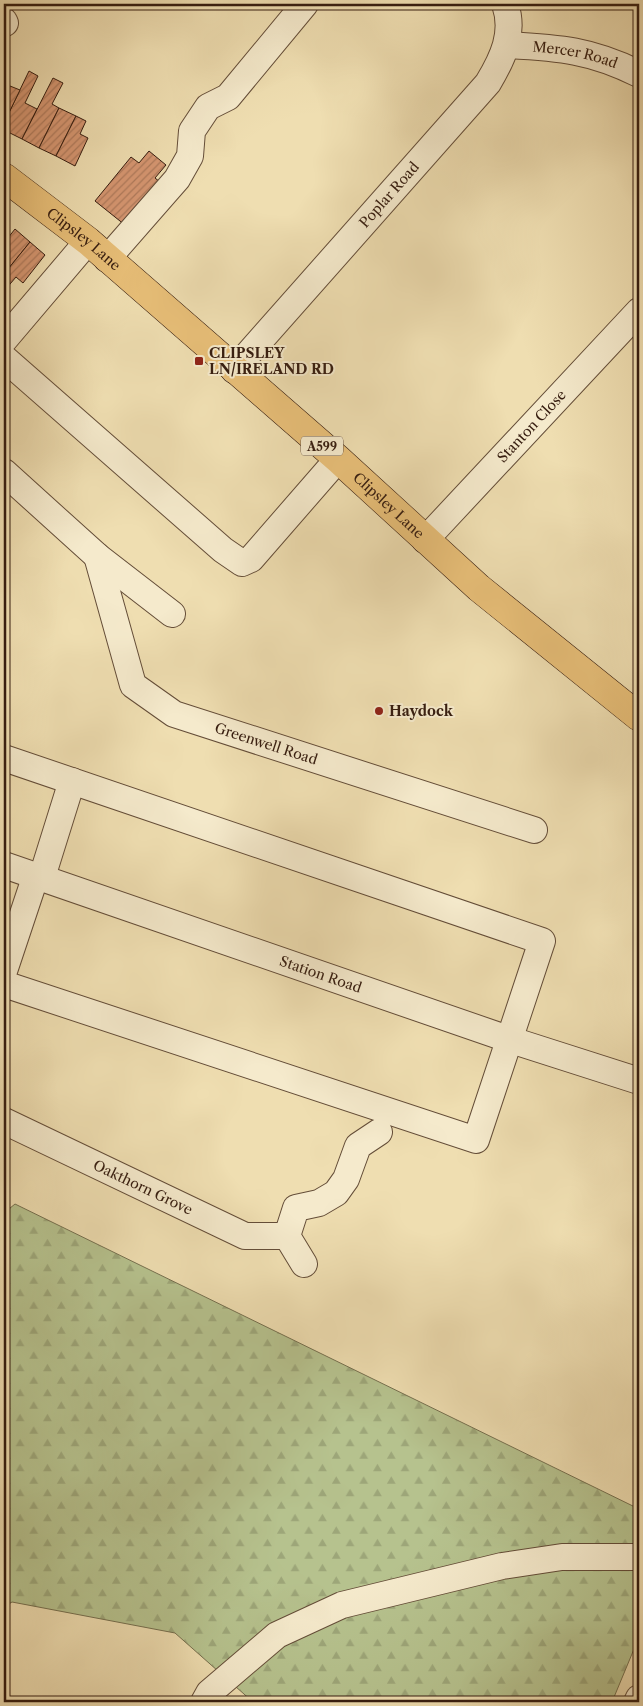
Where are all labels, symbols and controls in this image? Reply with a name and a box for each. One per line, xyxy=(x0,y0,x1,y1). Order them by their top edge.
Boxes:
street label: Mercer Road xyxy=(532,38,621,73)
street label: Poplar Road xyxy=(355,158,423,231)
street label: Clipsley Lane xyxy=(43,204,124,274)
place label: CLIPSLEY LN/IRELAND RD xyxy=(209,344,334,378)
marker: CLIPSLEY LN/IRELAND RD xyxy=(193,355,205,367)
street label: Stanton Close xyxy=(493,386,570,466)
road number: A599 xyxy=(301,436,343,456)
street label: Clipsley Lane xyxy=(349,468,428,542)
place label: Haydock xyxy=(389,702,454,720)
marker: Haydock xyxy=(373,705,385,717)
street label: Greenwell Road xyxy=(213,719,320,769)
street label: Station Road xyxy=(277,952,365,997)
street label: Oakthorn Grove xyxy=(90,1156,196,1219)

